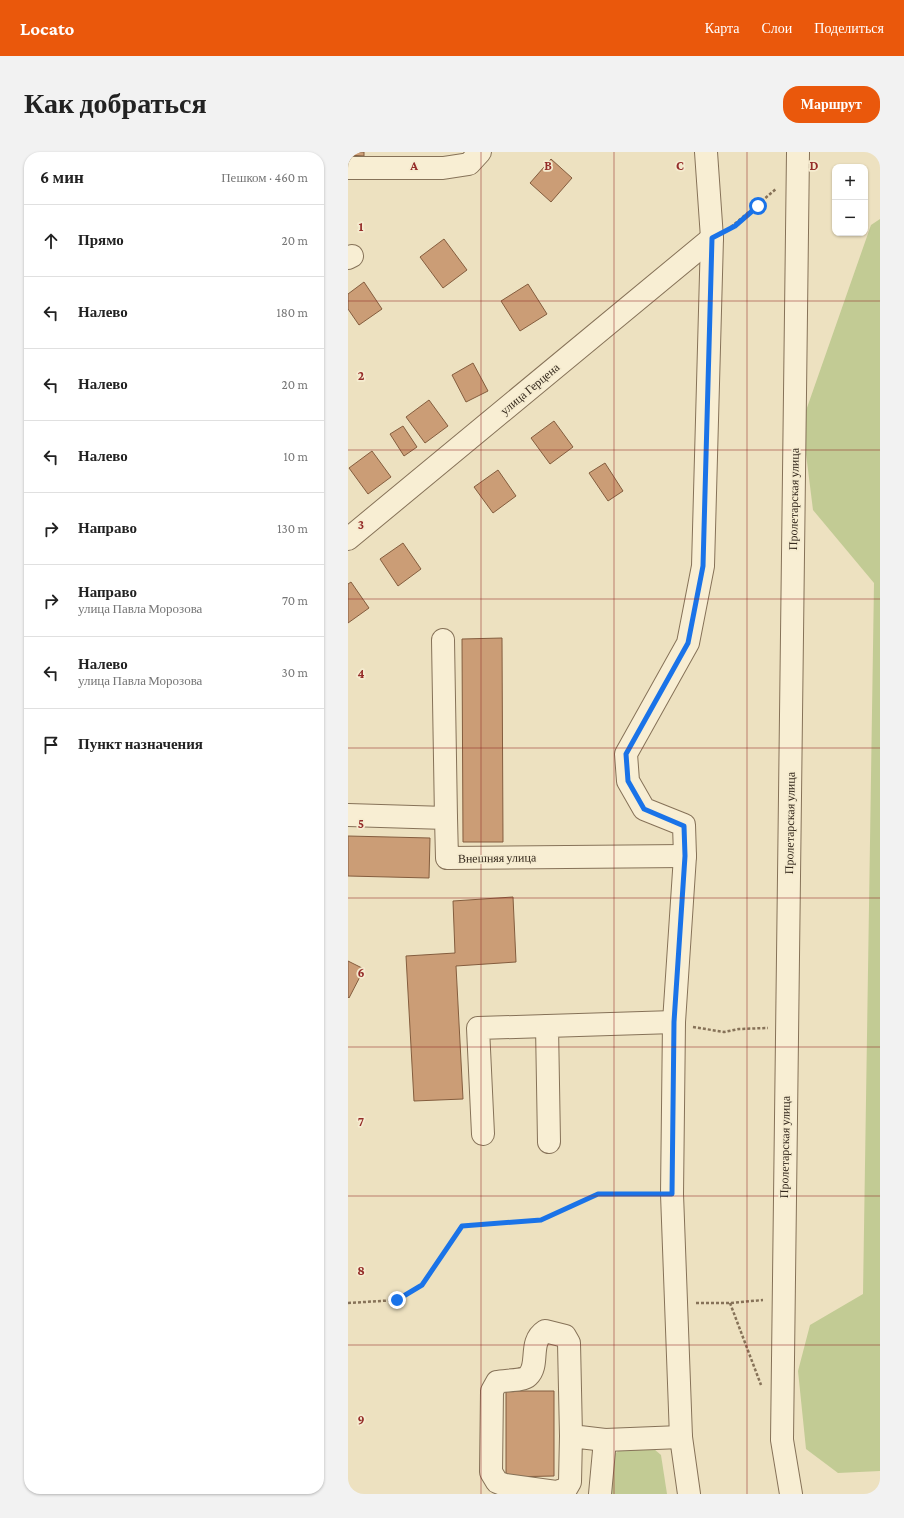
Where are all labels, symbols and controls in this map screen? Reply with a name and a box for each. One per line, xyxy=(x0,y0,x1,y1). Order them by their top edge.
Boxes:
text: Locato xyxy=(20,18,74,39)
text: Карта xyxy=(705,20,739,36)
text: Слои xyxy=(761,20,792,36)
text: Поделиться xyxy=(814,20,884,36)
button: Маршрут xyxy=(783,86,880,123)
text: Как добраться xyxy=(24,88,207,119)
text: A xyxy=(409,158,418,173)
text: B xyxy=(544,158,552,173)
text: C xyxy=(676,158,684,173)
text: D xyxy=(810,158,819,173)
map controls xyxy=(832,164,868,236)
button: + xyxy=(832,164,868,200)
text: 6 мин xyxy=(40,168,84,187)
text: Пешком · 460 m xyxy=(221,170,308,185)
route start xyxy=(749,197,767,215)
button: − xyxy=(832,200,868,236)
text: 1 xyxy=(359,219,364,234)
icon: ahead xyxy=(40,230,62,252)
text: Прямо xyxy=(78,232,124,248)
text: 20 m xyxy=(282,233,308,248)
icon: left xyxy=(40,302,62,324)
text: Налево xyxy=(78,304,128,320)
text: 180 m xyxy=(276,305,308,320)
street label: улица Герцена xyxy=(498,360,563,418)
text: 2 xyxy=(358,368,365,383)
icon: left xyxy=(40,374,62,396)
text: Налево xyxy=(78,376,128,392)
text: 20 m xyxy=(282,377,308,392)
icon: left xyxy=(40,446,62,468)
street label: Пролетарская улица xyxy=(786,447,802,550)
text: Налево xyxy=(78,448,128,464)
text: 10 m xyxy=(283,449,308,464)
text: 3 xyxy=(358,517,364,532)
icon: right xyxy=(40,518,62,540)
text: Направо xyxy=(78,520,137,536)
text: 130 m xyxy=(277,521,308,536)
text: Направо xyxy=(78,584,137,600)
icon: right xyxy=(40,590,62,612)
text: 70 m xyxy=(282,593,308,608)
text: улица Павла Морозова xyxy=(78,601,202,616)
text: Налево xyxy=(78,656,128,672)
icon: left xyxy=(40,662,62,684)
text: 30 m xyxy=(282,665,308,680)
text: 4 xyxy=(357,666,365,681)
text: улица Павла Морозова xyxy=(78,673,202,688)
icon: arrive xyxy=(40,734,62,756)
text: Пункт назначения xyxy=(78,736,203,752)
street label: Пролетарская улица xyxy=(782,771,798,874)
text: 5 xyxy=(358,816,364,831)
street label: Внешняя улица xyxy=(458,850,537,866)
text: 6 xyxy=(357,965,365,980)
street label: Пролетарская улица xyxy=(777,1095,793,1198)
text: 7 xyxy=(358,1114,364,1129)
text: 8 xyxy=(357,1263,365,1278)
route end xyxy=(388,1291,406,1309)
text: 9 xyxy=(357,1412,365,1427)

